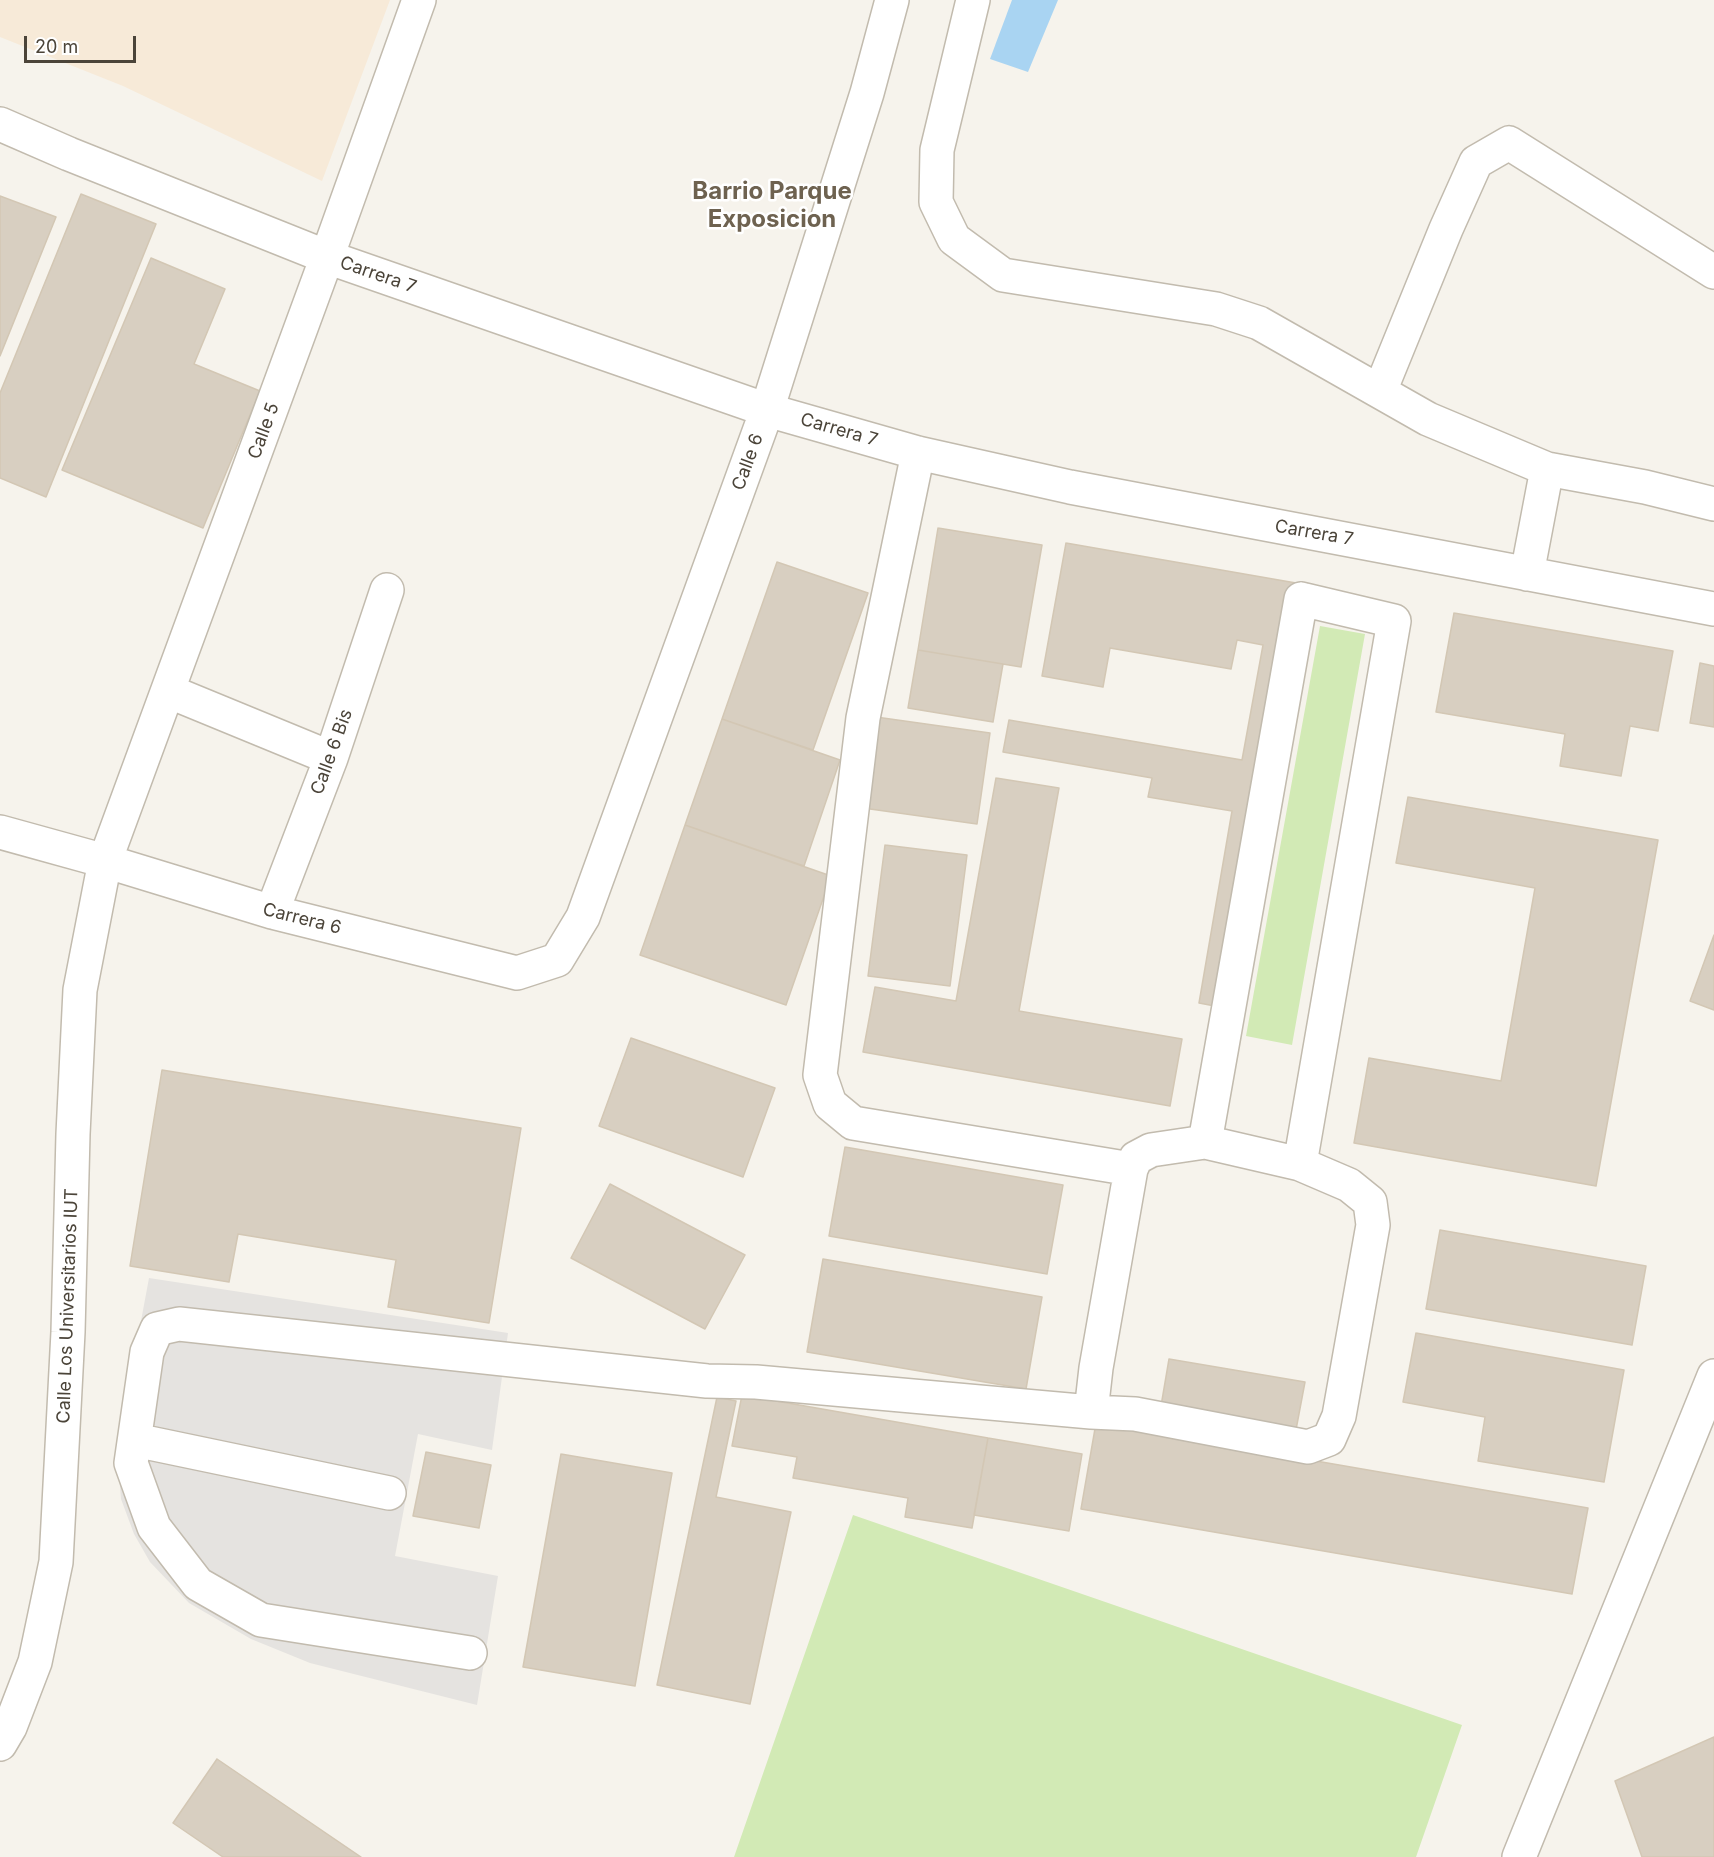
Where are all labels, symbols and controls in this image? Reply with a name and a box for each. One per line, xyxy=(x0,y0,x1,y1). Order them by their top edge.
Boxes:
scale bar xyxy=(27,24,140,62)
text: 20 m xyxy=(35,36,78,57)
district label: Barrio Parque Exposicion xyxy=(692,178,852,234)
street label: Carrera 7 xyxy=(337,252,419,298)
street label: Calle 5 xyxy=(244,400,284,462)
street label: Carrera 7 xyxy=(798,409,880,451)
street label: Calle 6 xyxy=(728,431,768,493)
street label: Carrera 7 xyxy=(1273,515,1355,551)
street label: Calle 6 Bis xyxy=(307,706,357,798)
street label: Carrera 6 xyxy=(260,899,344,939)
street label: Calle Los Universitarios IUT xyxy=(53,1188,83,1424)

